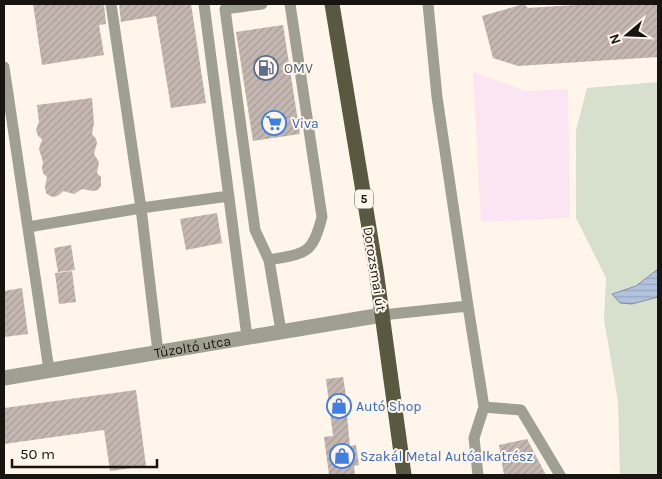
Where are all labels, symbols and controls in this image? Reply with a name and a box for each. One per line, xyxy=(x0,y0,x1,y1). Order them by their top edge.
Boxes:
north arrow xyxy=(602,10,652,60)
text: N xyxy=(606,32,625,47)
fuel station icon: OMV xyxy=(253,55,279,81)
place label: OMV xyxy=(284,60,313,77)
supermarket icon: Viva xyxy=(261,110,287,136)
place label: Viva xyxy=(292,115,319,132)
road number: 5 xyxy=(355,190,373,208)
street label: Dorozsmai út xyxy=(359,225,390,313)
street label: Tűzoltó utca xyxy=(153,332,232,362)
shop icon: Autó Shop xyxy=(326,393,352,419)
place label: Autó Shop xyxy=(356,398,422,415)
scale bar xyxy=(12,436,158,468)
shop icon: Szakál Metal Autóalkatrész xyxy=(329,443,355,469)
text: 50 m xyxy=(20,445,55,463)
place label: Szakál Metal Autóalkatrész xyxy=(360,448,533,465)

